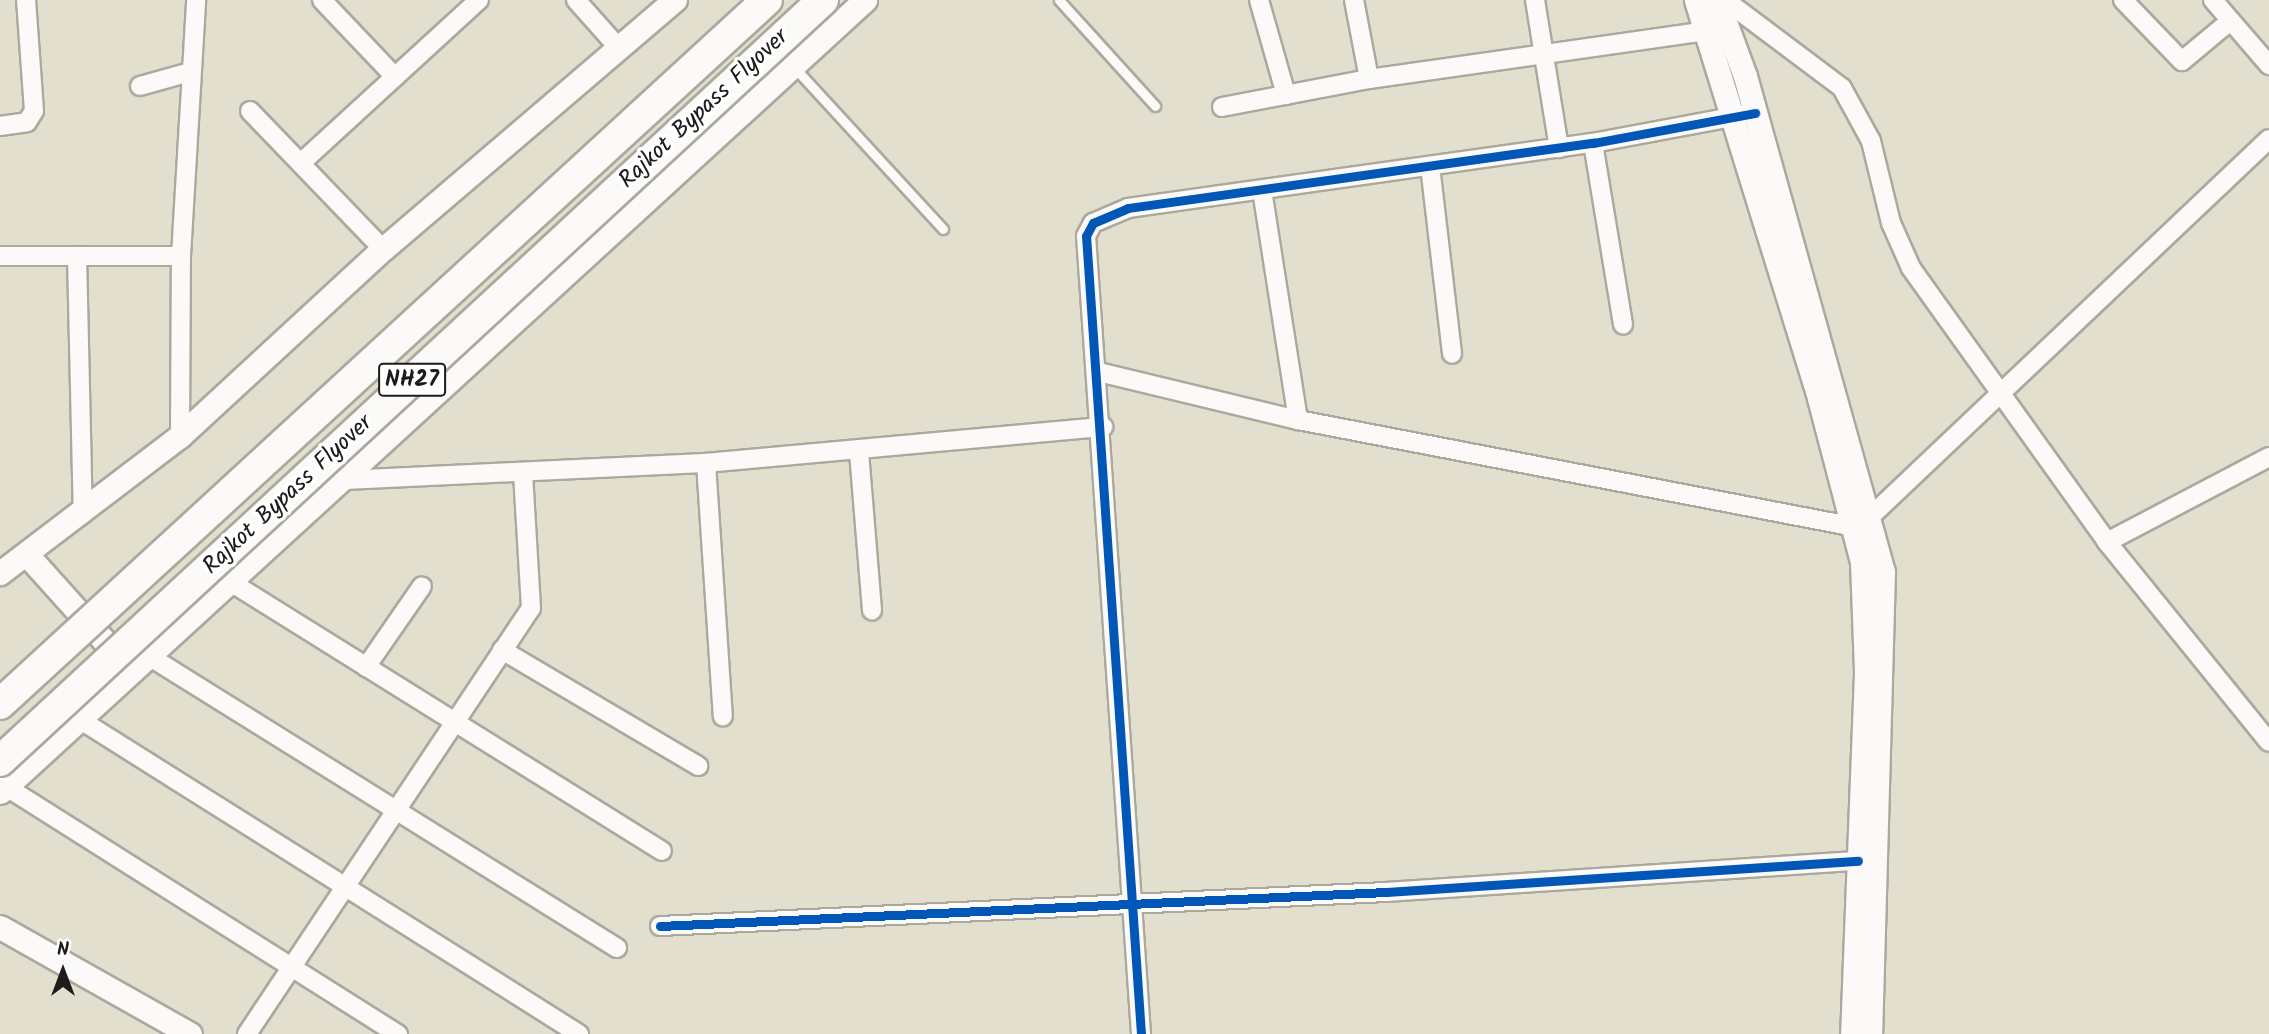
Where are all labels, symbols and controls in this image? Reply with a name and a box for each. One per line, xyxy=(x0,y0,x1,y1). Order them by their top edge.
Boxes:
street label: Rajkot Bypass Flyover xyxy=(613,23,795,195)
road number: NH27 xyxy=(377,360,447,400)
street label: Rajkot Bypass Flyover xyxy=(197,409,379,581)
text: N xyxy=(57,935,69,965)
north arrow xyxy=(28,936,98,1006)

